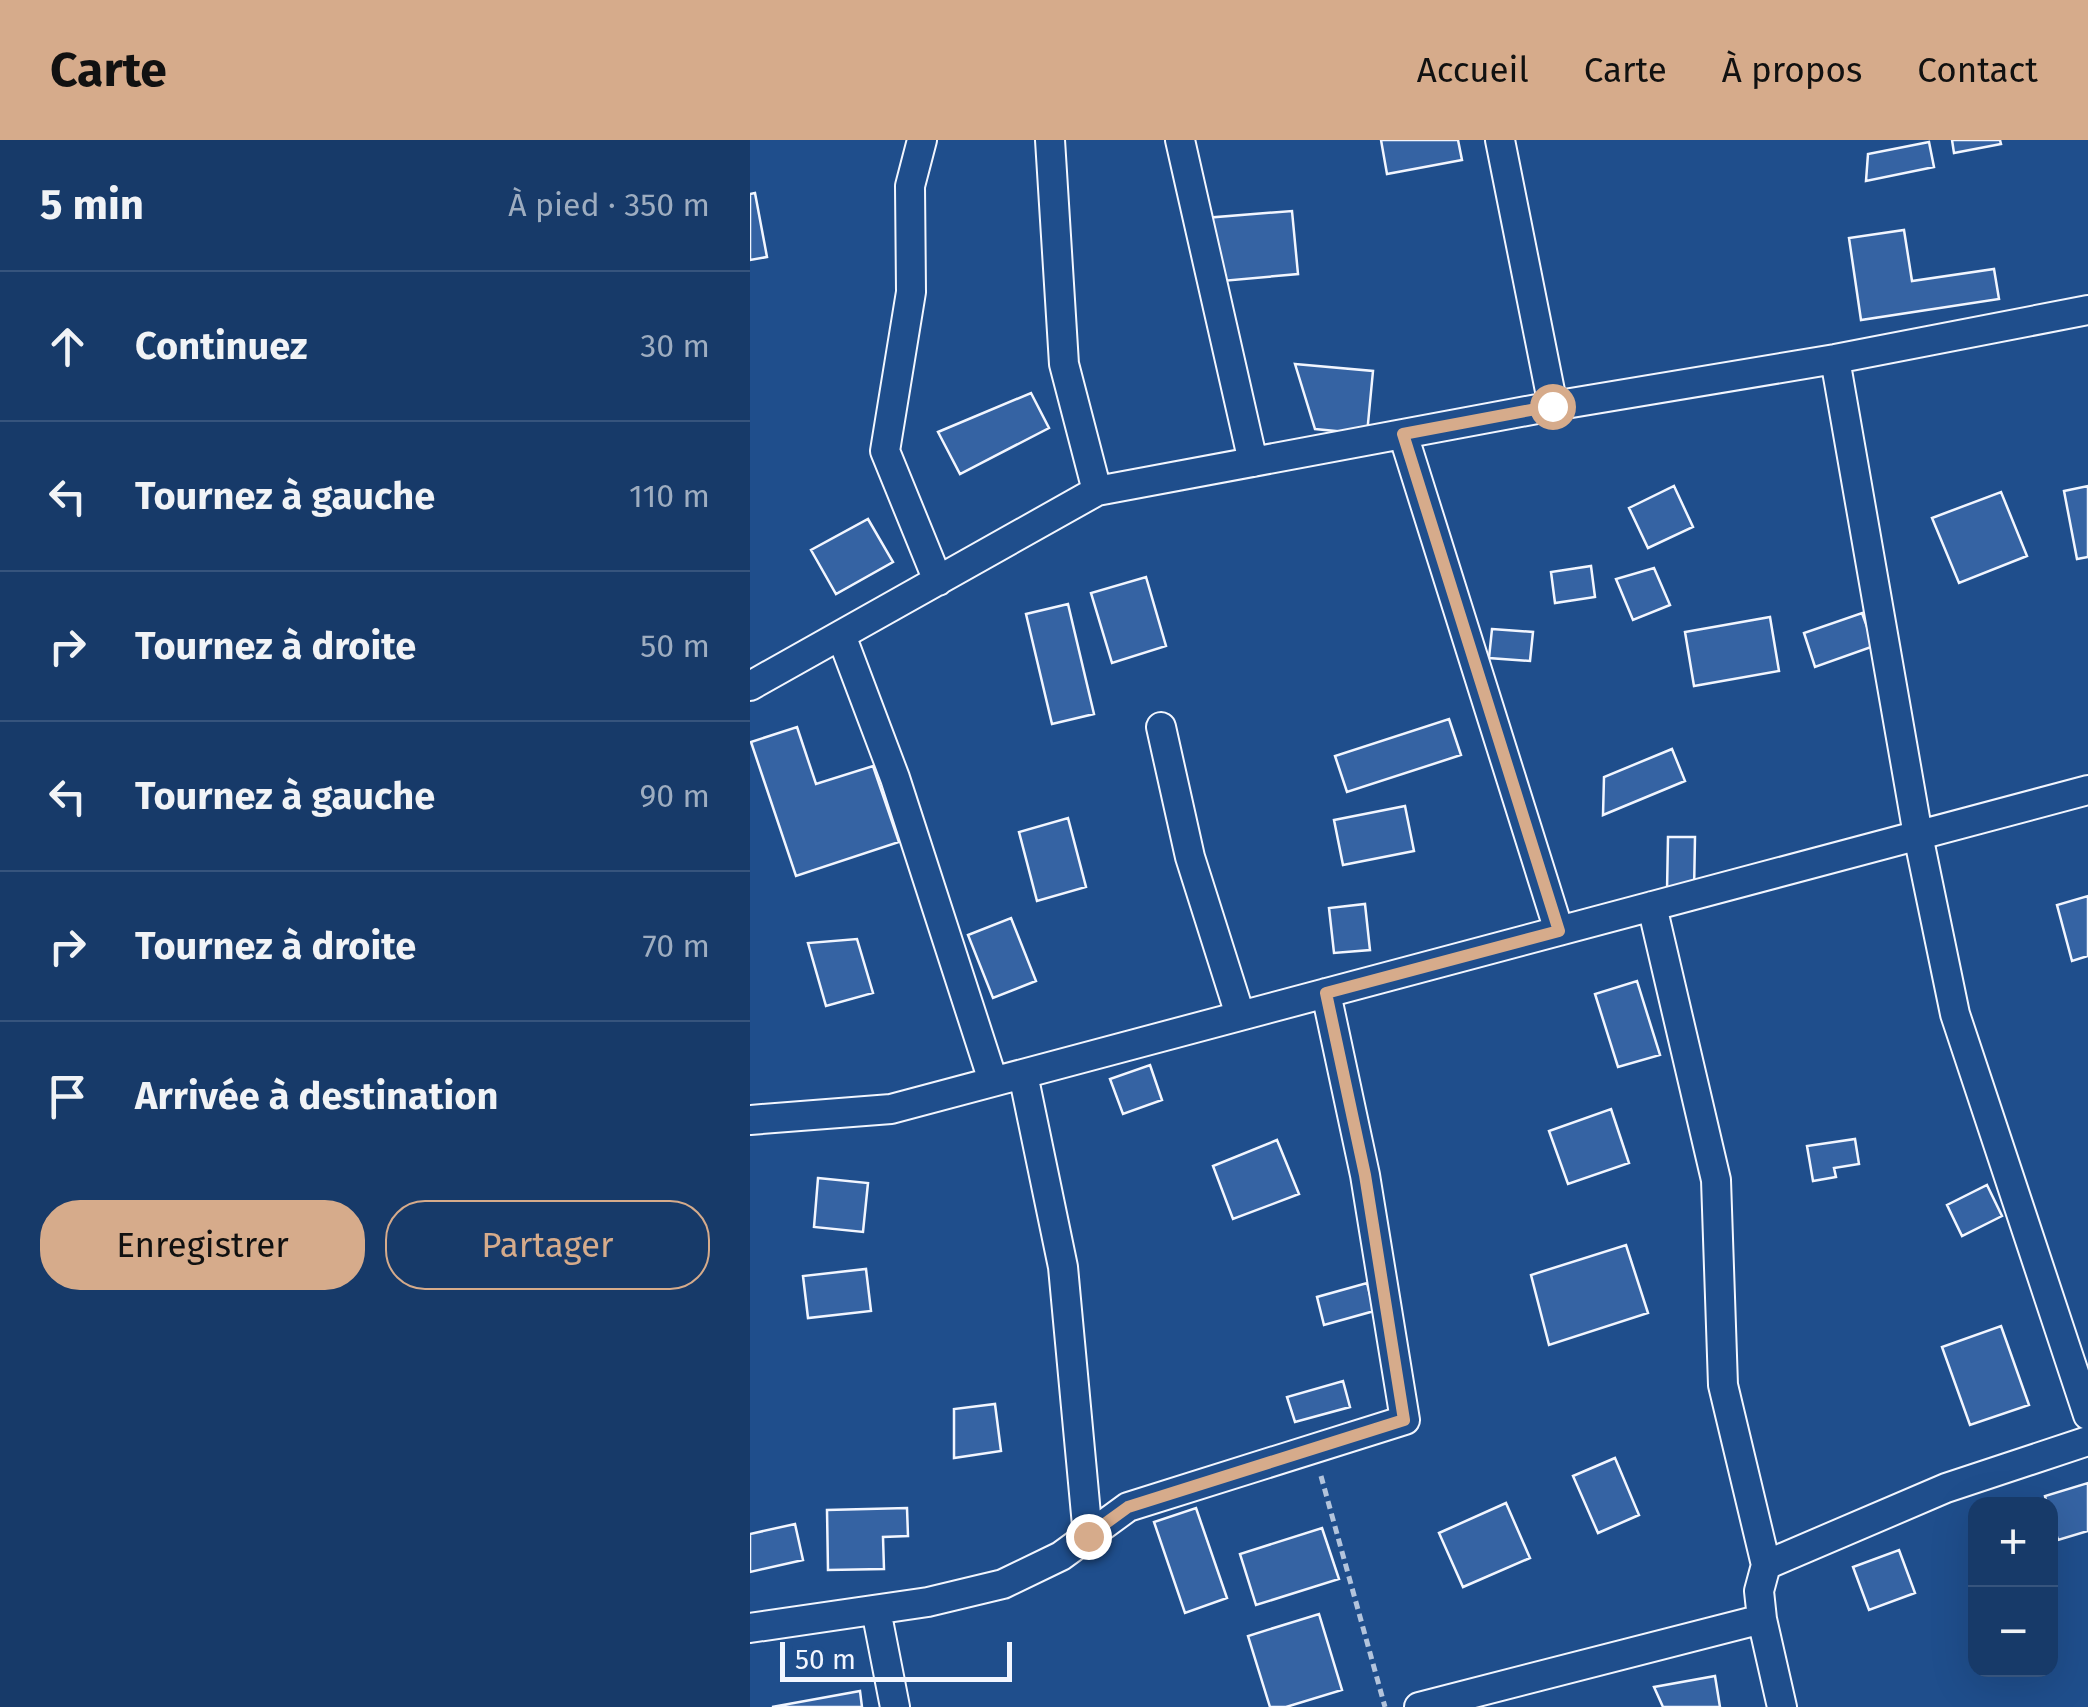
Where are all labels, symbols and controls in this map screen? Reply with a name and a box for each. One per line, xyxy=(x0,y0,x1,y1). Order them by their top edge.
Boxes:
text: Carte xyxy=(50,41,167,99)
text: Accueil xyxy=(1417,49,1529,91)
text: Carte xyxy=(1584,49,1667,91)
text: À propos xyxy=(1722,49,1862,91)
text: Contact xyxy=(1917,49,2038,91)
text: 5 min xyxy=(40,180,144,230)
text: À pied · 350 m xyxy=(508,186,710,224)
icon: ahead xyxy=(40,319,95,374)
text: Continuez xyxy=(135,323,307,369)
text: 30 m xyxy=(640,327,710,365)
route start xyxy=(1530,384,1576,430)
icon: left xyxy=(40,469,95,524)
text: Tournez à gauche xyxy=(135,473,435,519)
text: 110 m xyxy=(629,477,710,515)
icon: right xyxy=(40,619,95,674)
text: Tournez à droite xyxy=(135,623,416,669)
text: 50 m xyxy=(640,627,710,665)
icon: left xyxy=(40,769,95,824)
text: Tournez à gauche xyxy=(135,773,435,819)
text: 90 m xyxy=(639,777,710,815)
icon: right xyxy=(40,919,95,974)
text: Tournez à droite xyxy=(135,923,416,969)
text: 70 m xyxy=(642,927,710,965)
icon: arrive xyxy=(40,1069,95,1124)
text: Arrivée à destination xyxy=(135,1073,498,1119)
button: Enregistrer xyxy=(40,1200,365,1290)
button: Partager xyxy=(385,1200,710,1290)
map controls xyxy=(1968,1497,2058,1677)
button: + xyxy=(1968,1497,2058,1587)
route end xyxy=(1066,1514,1112,1560)
button: − xyxy=(1968,1587,2058,1677)
scale bar xyxy=(780,1637,1012,1682)
text: 50 m xyxy=(795,1643,856,1676)

